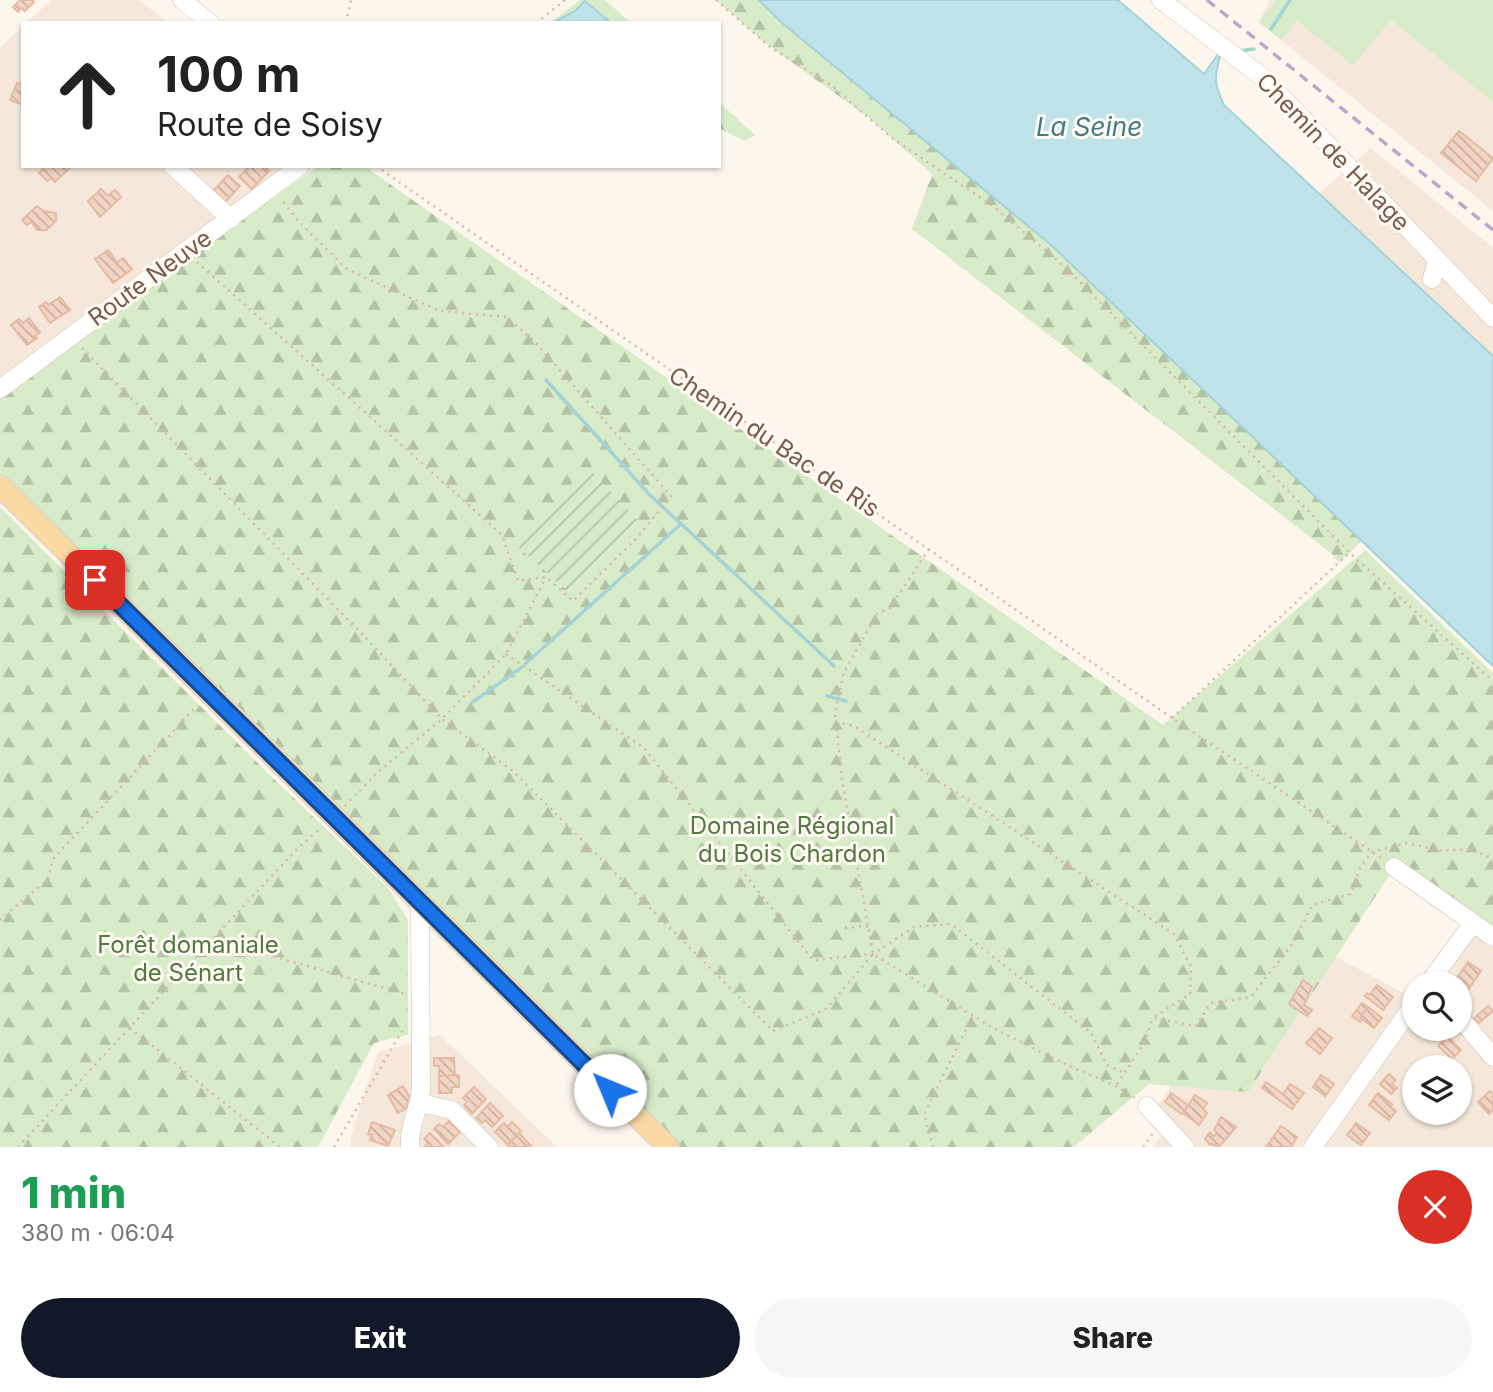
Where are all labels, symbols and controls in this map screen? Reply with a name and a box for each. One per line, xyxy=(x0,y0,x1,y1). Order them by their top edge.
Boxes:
text: 100 m xyxy=(157,45,301,104)
icon: ahead xyxy=(42,49,133,140)
street label: Chemin de Halage xyxy=(1251,67,1416,237)
text: Route de Soisy xyxy=(157,105,383,144)
water label: La Seine xyxy=(1036,111,1142,142)
street label: Route Neuve xyxy=(82,223,217,332)
street label: Chemin du Bac de Ris xyxy=(663,360,885,523)
pin xyxy=(65,550,125,610)
icon: arrive xyxy=(76,561,114,599)
park label: Domaine Régional du Bois Chardon xyxy=(690,811,894,868)
park label: Forêt domaniale de Sénart xyxy=(97,930,279,987)
map controls xyxy=(1402,971,1472,1125)
button: search xyxy=(1402,971,1472,1041)
position arrow xyxy=(573,1053,647,1127)
button: layers xyxy=(1402,1055,1472,1125)
text: 1 min xyxy=(21,1167,126,1218)
button: close xyxy=(1398,1170,1472,1244)
text: 380 m · 06:04 xyxy=(21,1219,175,1247)
button: Exit xyxy=(21,1298,740,1378)
button: Share xyxy=(754,1298,1472,1378)

